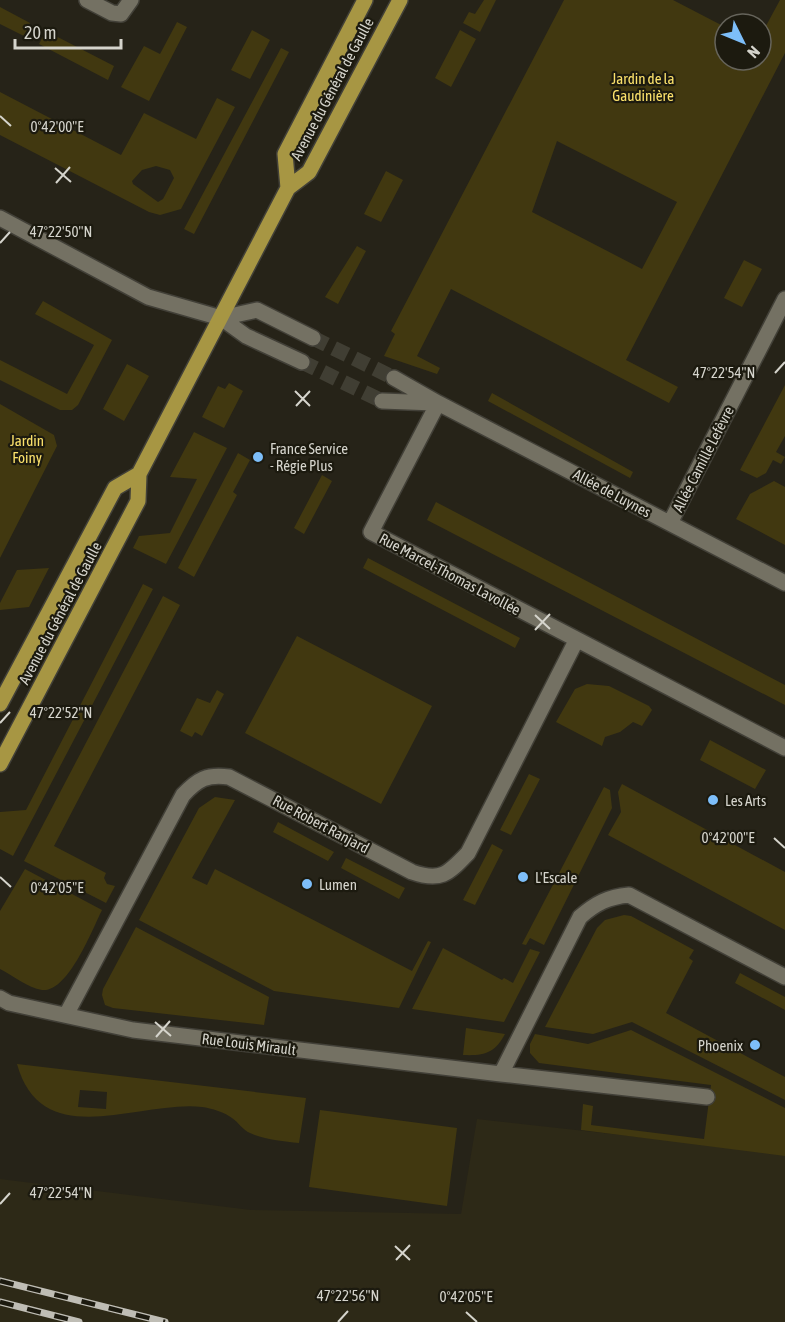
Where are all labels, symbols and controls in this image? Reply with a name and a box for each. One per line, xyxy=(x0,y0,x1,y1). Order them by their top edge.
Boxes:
scale bar xyxy=(15,12,122,50)
north arrow xyxy=(713,12,773,72)
street label: Avenue du Général de Gaulle xyxy=(287,15,377,163)
text: 20 m xyxy=(24,22,56,43)
text: N xyxy=(744,43,764,62)
park label: Jardin de la Gaudinière xyxy=(611,70,675,104)
text: 0°42'00"E xyxy=(30,118,84,135)
text: 47°22'50"N xyxy=(30,223,92,240)
text: 47°22'54"N xyxy=(693,364,755,381)
street label: Allée Camille Lefèvre xyxy=(669,403,737,515)
park label: Jardin Foiny xyxy=(10,432,44,466)
place label: France Service - Régie Plus xyxy=(270,440,348,474)
marker: France Service - Régie Plus xyxy=(251,450,265,464)
street label: Allée de Luynes xyxy=(570,465,654,521)
street label: Rue Marcel-Thomas Lavollée xyxy=(377,530,524,619)
street label: Avenue du Général de Gaulle xyxy=(15,539,105,687)
text: 47°22'52"N xyxy=(30,704,92,721)
street label: Rue Robert Ranjard xyxy=(270,792,372,856)
place label: Les Arts xyxy=(725,792,766,809)
marker: Les Arts xyxy=(706,793,720,807)
text: 0°42'00"E xyxy=(701,829,755,846)
place label: L'Escale xyxy=(535,869,578,886)
marker: L'Escale xyxy=(516,870,530,884)
place label: Lumen xyxy=(319,876,357,893)
marker: Lumen xyxy=(300,877,314,891)
text: 0°42'05"E xyxy=(30,879,84,896)
street label: Rue Louis Mirault xyxy=(201,1030,297,1058)
place label: Phoenix xyxy=(698,1037,743,1054)
marker: Phoenix xyxy=(748,1038,762,1052)
text: 47°22'54"N xyxy=(30,1184,92,1201)
text: 47°22'56"N xyxy=(317,1287,379,1304)
text: 0°42'05"E xyxy=(439,1288,493,1305)

